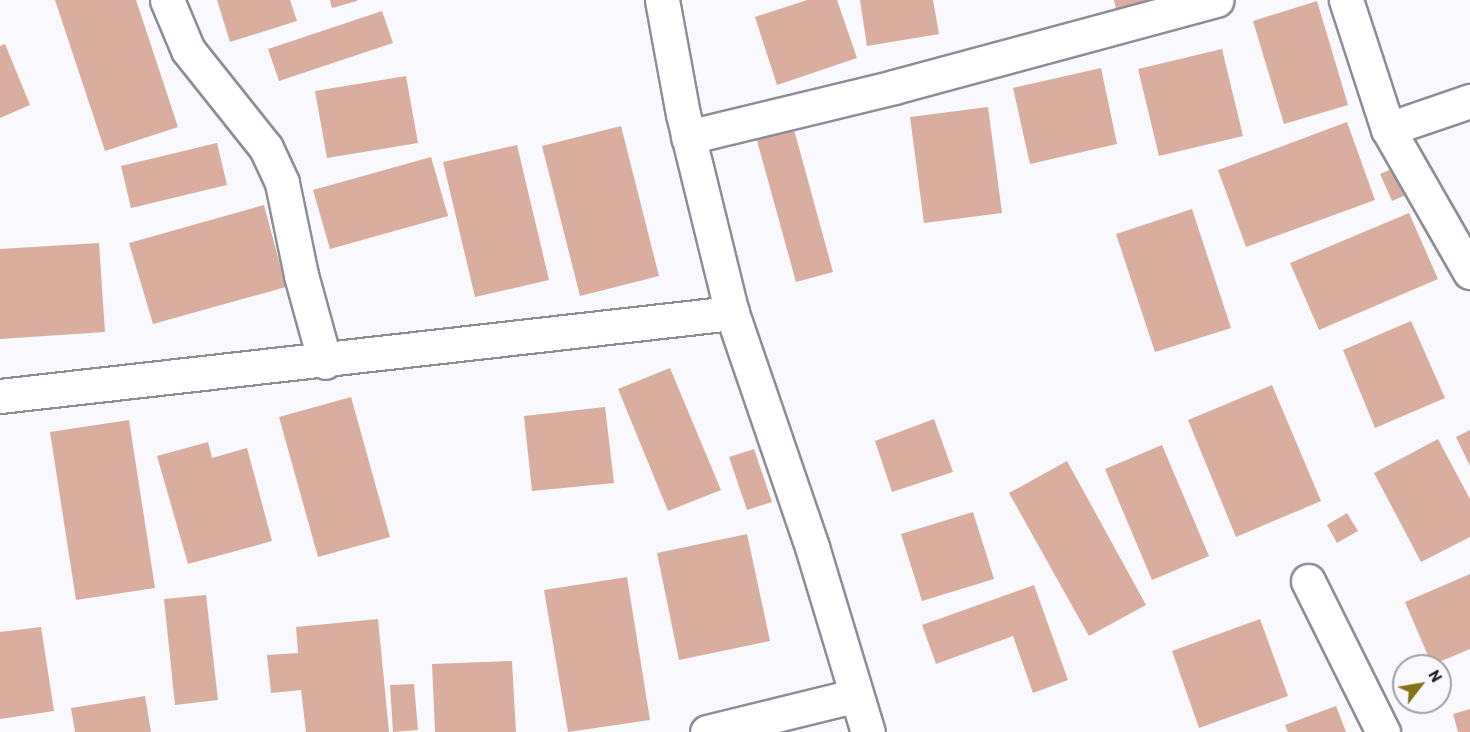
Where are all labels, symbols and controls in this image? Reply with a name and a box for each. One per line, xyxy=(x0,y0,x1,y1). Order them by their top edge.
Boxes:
north arrow xyxy=(1392,654,1452,714)
text: N xyxy=(1425,666,1447,685)

